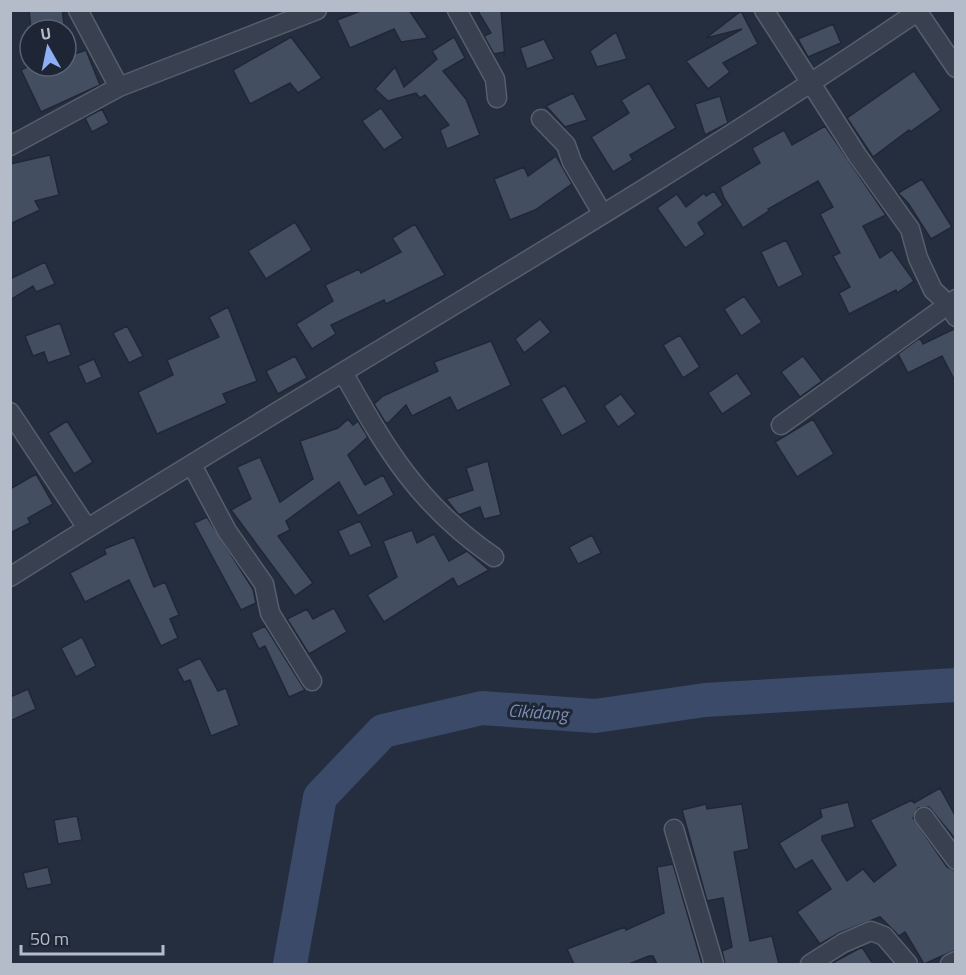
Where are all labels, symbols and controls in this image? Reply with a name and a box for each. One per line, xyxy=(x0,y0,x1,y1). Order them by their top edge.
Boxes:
north arrow xyxy=(18,18,78,78)
text: U xyxy=(39,21,53,46)
water label: Cikidang xyxy=(507,696,571,728)
scale bar xyxy=(21,918,164,956)
text: 50 m xyxy=(30,925,69,952)

